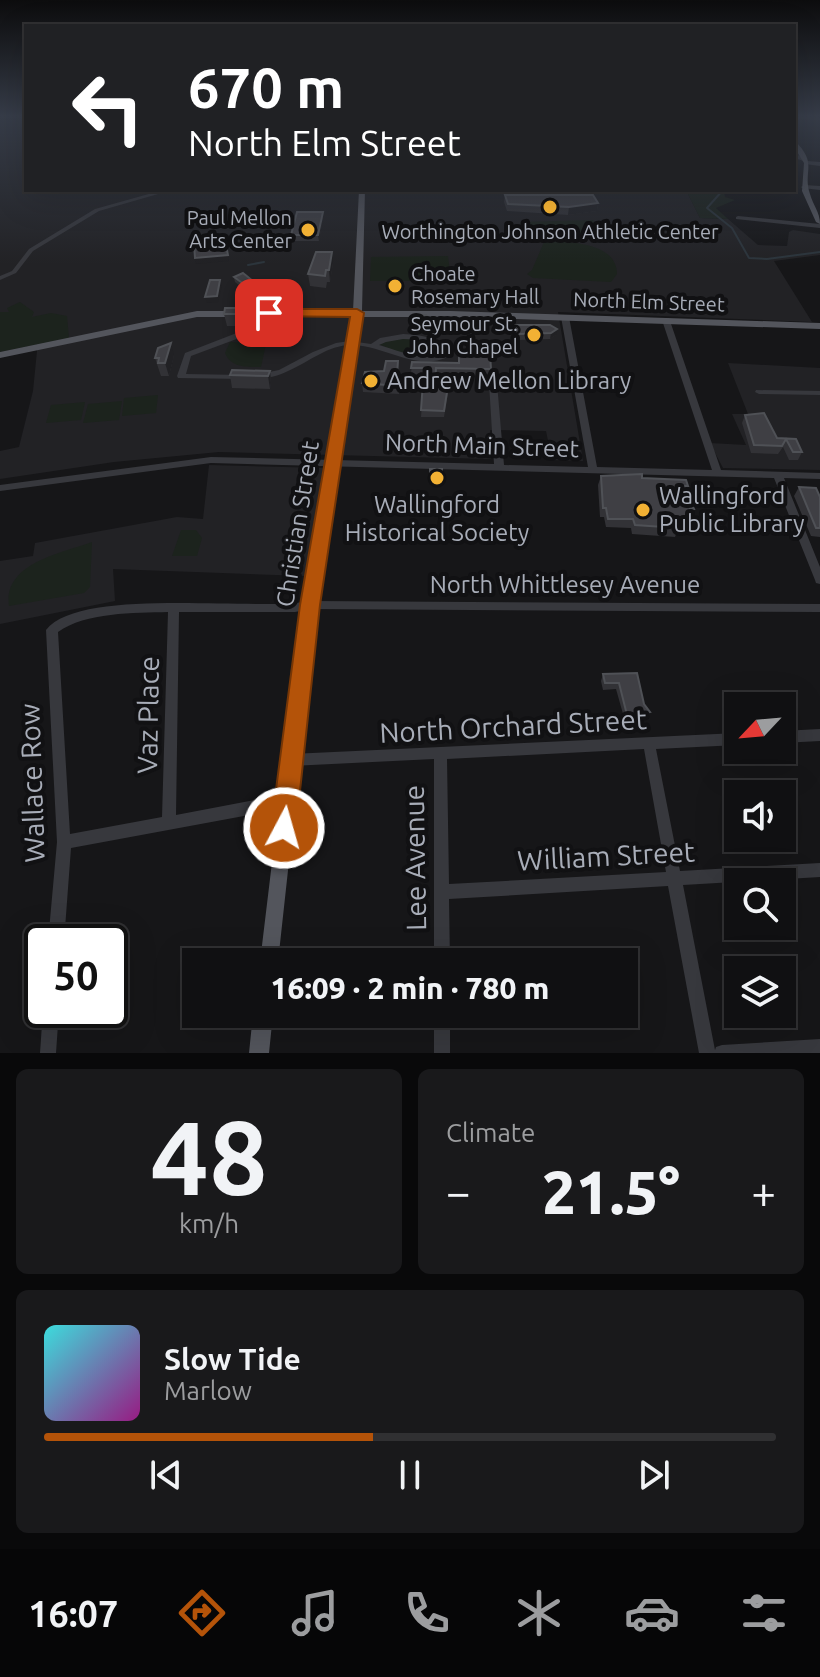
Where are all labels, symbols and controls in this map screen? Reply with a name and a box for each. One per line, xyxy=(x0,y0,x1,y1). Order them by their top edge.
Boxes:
icon: left xyxy=(56,56,160,160)
text: 670 m xyxy=(188,56,344,119)
text: North Elm Street xyxy=(188,122,461,163)
marker: Worthington Johnson Athletic Center xyxy=(541,198,559,216)
place label: Paul Mellon Arts Center xyxy=(187,206,292,252)
place label: Worthington Johnson Athletic Center xyxy=(381,220,719,243)
marker: Paul Mellon Arts Center xyxy=(299,221,317,239)
place label: Choate Rosemary Hall xyxy=(411,262,539,308)
marker: Choate Rosemary Hall xyxy=(386,277,404,295)
pin xyxy=(235,279,303,347)
street label: North Elm Street xyxy=(573,287,725,316)
icon: arrive xyxy=(247,291,291,335)
place label: Seymour St. John Chapel xyxy=(407,312,518,358)
marker: Seymour St. John Chapel xyxy=(525,326,543,344)
place label: Andrew Mellon Library xyxy=(387,367,632,394)
marker: Andrew Mellon Library xyxy=(362,372,380,390)
street label: North Main Street xyxy=(385,429,580,462)
street label: Christian Street xyxy=(271,439,324,609)
marker: Wallingford Historical Society xyxy=(428,469,446,487)
place label: Wallingford Public Library xyxy=(659,482,805,537)
place label: Wallingford Historical Society xyxy=(345,491,530,546)
marker: Wallingford Public Library xyxy=(634,501,652,519)
street label: North Whittlesey Avenue xyxy=(430,571,700,598)
street label: Vaz Place xyxy=(131,656,164,774)
north arrow xyxy=(724,692,796,764)
map controls xyxy=(724,692,796,1028)
street label: Wallace Row xyxy=(13,703,50,863)
street label: North Orchard Street xyxy=(379,703,647,748)
button: sound xyxy=(724,780,796,852)
street label: Lee Avenue xyxy=(398,785,431,931)
position arrow xyxy=(242,786,326,870)
street label: William Street xyxy=(516,835,696,876)
button: search xyxy=(724,868,796,940)
speed limit sign: 50 xyxy=(24,924,128,1028)
button: layers xyxy=(724,956,796,1028)
text: 16:09 · 2 min · 780 m xyxy=(271,971,549,1005)
text: 48 xyxy=(150,1098,268,1215)
text: Climate xyxy=(446,1118,535,1147)
text: 21.5° xyxy=(542,1158,680,1225)
text: − xyxy=(446,1167,471,1216)
text: + xyxy=(751,1167,776,1216)
text: km/h xyxy=(179,1209,239,1238)
text: Slow Tide xyxy=(164,1342,301,1376)
text: Marlow xyxy=(164,1376,252,1405)
icon: previous xyxy=(144,1453,188,1497)
icon: pause xyxy=(388,1453,432,1497)
icon: next xyxy=(632,1453,676,1497)
icon: directions xyxy=(174,1585,230,1641)
icon: music xyxy=(287,1585,343,1641)
icon: phone xyxy=(399,1585,455,1641)
icon: climate xyxy=(511,1585,567,1641)
icon: car xyxy=(624,1585,680,1641)
icon: filters xyxy=(736,1585,792,1641)
text: 16:07 xyxy=(28,1593,118,1634)

